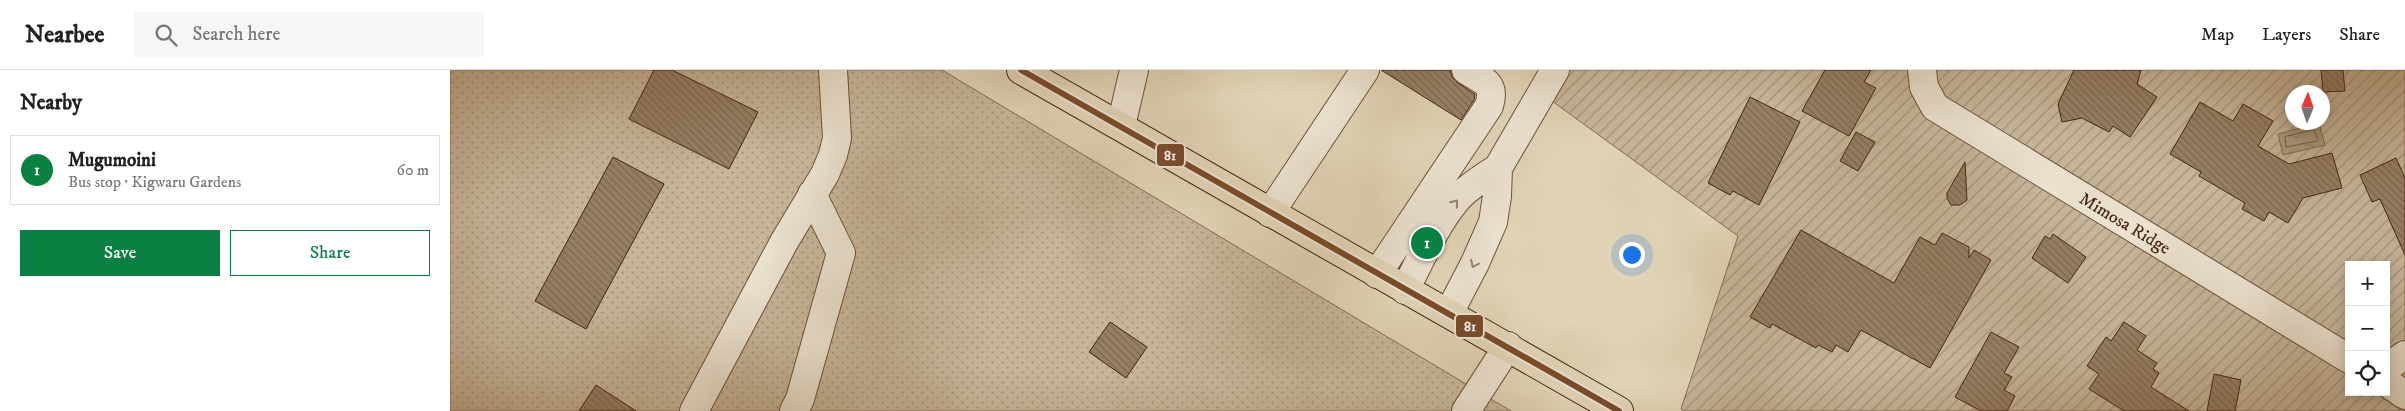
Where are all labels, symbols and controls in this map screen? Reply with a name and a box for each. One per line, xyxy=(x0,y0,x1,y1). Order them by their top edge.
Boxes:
search box xyxy=(134,12,484,57)
text: Nearbee xyxy=(25,20,104,50)
icon: search xyxy=(152,21,180,49)
text: Search here xyxy=(192,23,280,46)
text: Map xyxy=(2201,24,2234,46)
text: Layers xyxy=(2262,24,2311,46)
text: Share xyxy=(2339,24,2380,46)
north arrow xyxy=(2285,85,2330,130)
text: Nearby xyxy=(20,90,82,116)
line badge: 81 xyxy=(1156,143,1185,167)
text: 81 xyxy=(1164,147,1176,165)
text: Mugumoini xyxy=(68,149,156,172)
text: 1 xyxy=(34,160,40,180)
text: 60 m xyxy=(397,160,429,180)
text: Bus stop · Kigwaru Gardens xyxy=(68,172,241,192)
street label: Mimosa Ridge xyxy=(2075,188,2174,260)
one-way arrow xyxy=(1450,199,1459,208)
pin: 1 xyxy=(1411,224,1443,262)
button: Save xyxy=(20,230,220,276)
button: Share xyxy=(230,230,430,276)
your location xyxy=(1619,242,1645,268)
one-way arrow xyxy=(1470,259,1480,268)
map controls xyxy=(2345,261,2390,396)
button: + xyxy=(2345,261,2390,306)
button: − xyxy=(2345,306,2390,351)
line badge: 81 xyxy=(1455,314,1484,338)
text: 81 xyxy=(1464,318,1476,336)
button: locate xyxy=(2345,351,2390,396)

